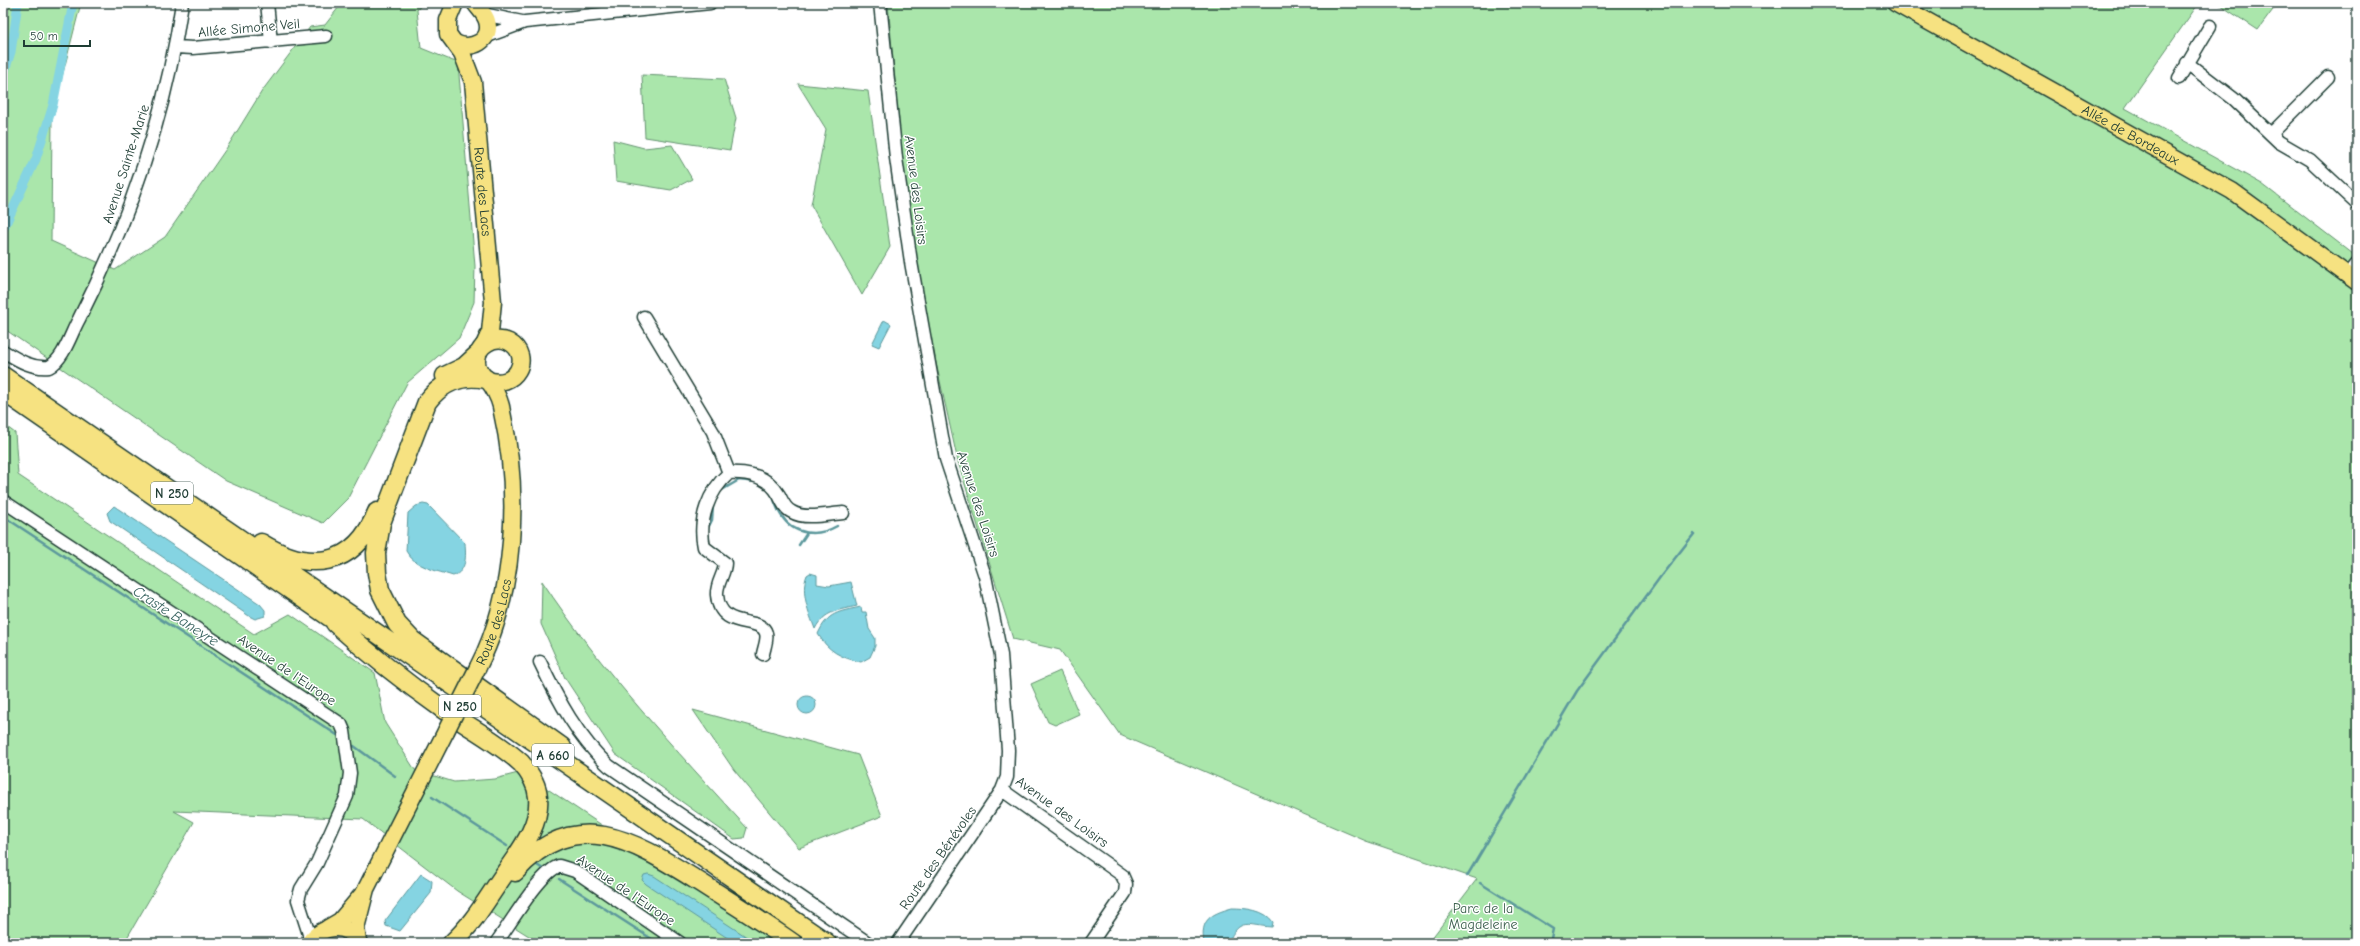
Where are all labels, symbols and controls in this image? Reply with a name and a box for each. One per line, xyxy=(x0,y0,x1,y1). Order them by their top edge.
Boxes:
street label: Allée Simone Veil xyxy=(197,15,301,41)
scale bar xyxy=(24,22,90,48)
text: 50 m xyxy=(30,29,58,43)
street label: Allée de Bordeaux xyxy=(2079,101,2183,169)
street label: Avenue Sainte-Marie xyxy=(99,102,153,226)
street label: Avenue des Loisirs xyxy=(901,134,931,246)
street label: Route des Lacs xyxy=(470,146,495,237)
street label: Avenue des Loisirs xyxy=(953,449,1003,559)
road number: N 250 xyxy=(151,482,193,504)
street label: Route des Lacs xyxy=(472,577,515,668)
water label: Craste Baneyre xyxy=(130,582,223,651)
street label: Avenue de l'Europe xyxy=(235,631,339,709)
road number: N 250 xyxy=(439,695,481,717)
road number: A 660 xyxy=(532,744,574,766)
street label: Avenue des Loisirs xyxy=(1013,773,1112,851)
street label: Route des Bénévoles xyxy=(896,803,980,913)
street label: Avenue de l'Europe xyxy=(574,851,678,929)
park label: Parc de la Magdeleine xyxy=(1449,900,1517,933)

